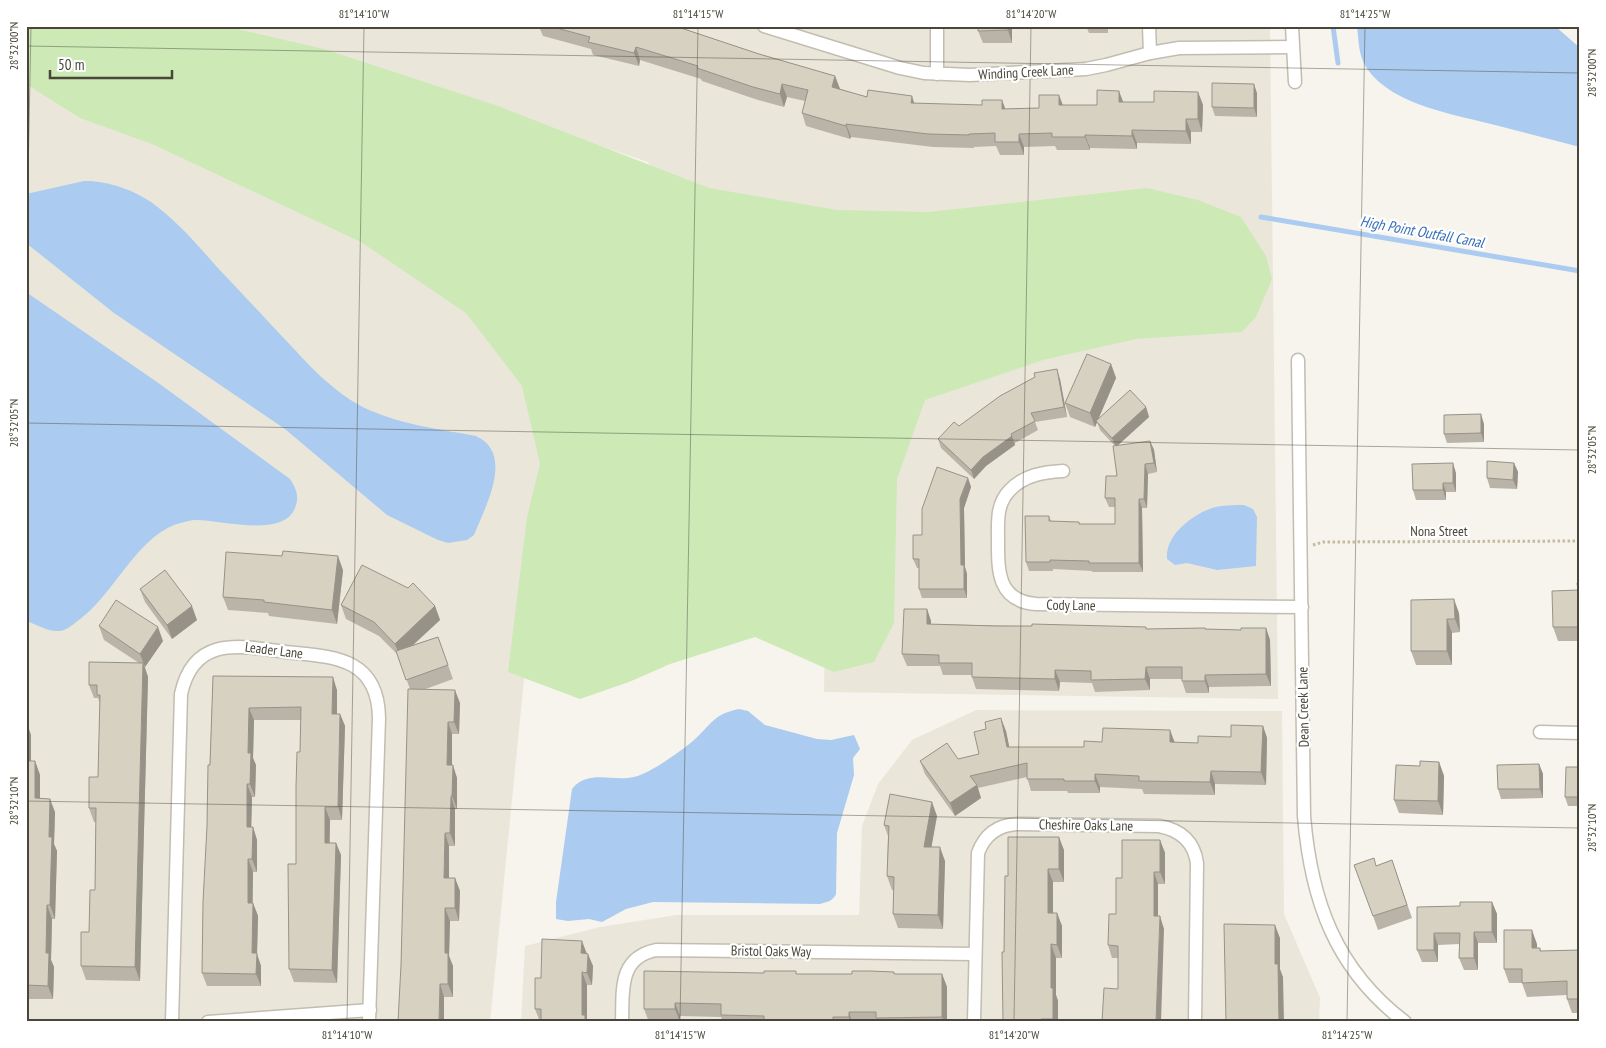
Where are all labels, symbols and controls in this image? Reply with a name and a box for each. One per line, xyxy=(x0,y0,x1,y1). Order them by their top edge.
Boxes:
text: 81°14'10"W xyxy=(339,6,389,21)
text: 81°14'15"W xyxy=(673,6,723,21)
text: 81°14'20"W xyxy=(1006,6,1056,21)
text: 81°14'25"W xyxy=(1340,6,1390,21)
text: 28°32'00"N xyxy=(6,22,21,70)
scale bar xyxy=(50,48,172,80)
text: 28°32'00"N xyxy=(1584,49,1599,97)
text: 50 m xyxy=(58,55,84,74)
street label: Winding Creek Lane xyxy=(978,60,1074,83)
water label: High Point Outfall Canal xyxy=(1359,211,1487,252)
text: 28°32'05"N xyxy=(6,399,21,447)
text: 28°32'05"N xyxy=(1584,426,1599,474)
street label: Nona Street xyxy=(1410,522,1468,540)
street label: Cody Lane xyxy=(1046,596,1096,614)
street label: Leader Lane xyxy=(244,638,304,663)
street label: Dean Creek Lane xyxy=(1293,666,1313,747)
text: 28°32'10"N xyxy=(6,777,21,825)
text: 28°32'10"N xyxy=(1584,804,1599,852)
street label: Cheshire Oaks Lane xyxy=(1039,815,1134,835)
street label: Bristol Oaks Way xyxy=(731,941,812,961)
text: 81°14'10"W xyxy=(322,1027,372,1042)
text: 81°14'15"W xyxy=(655,1027,705,1042)
text: 81°14'20"W xyxy=(989,1027,1039,1042)
text: 81°14'25"W xyxy=(1322,1027,1372,1042)

